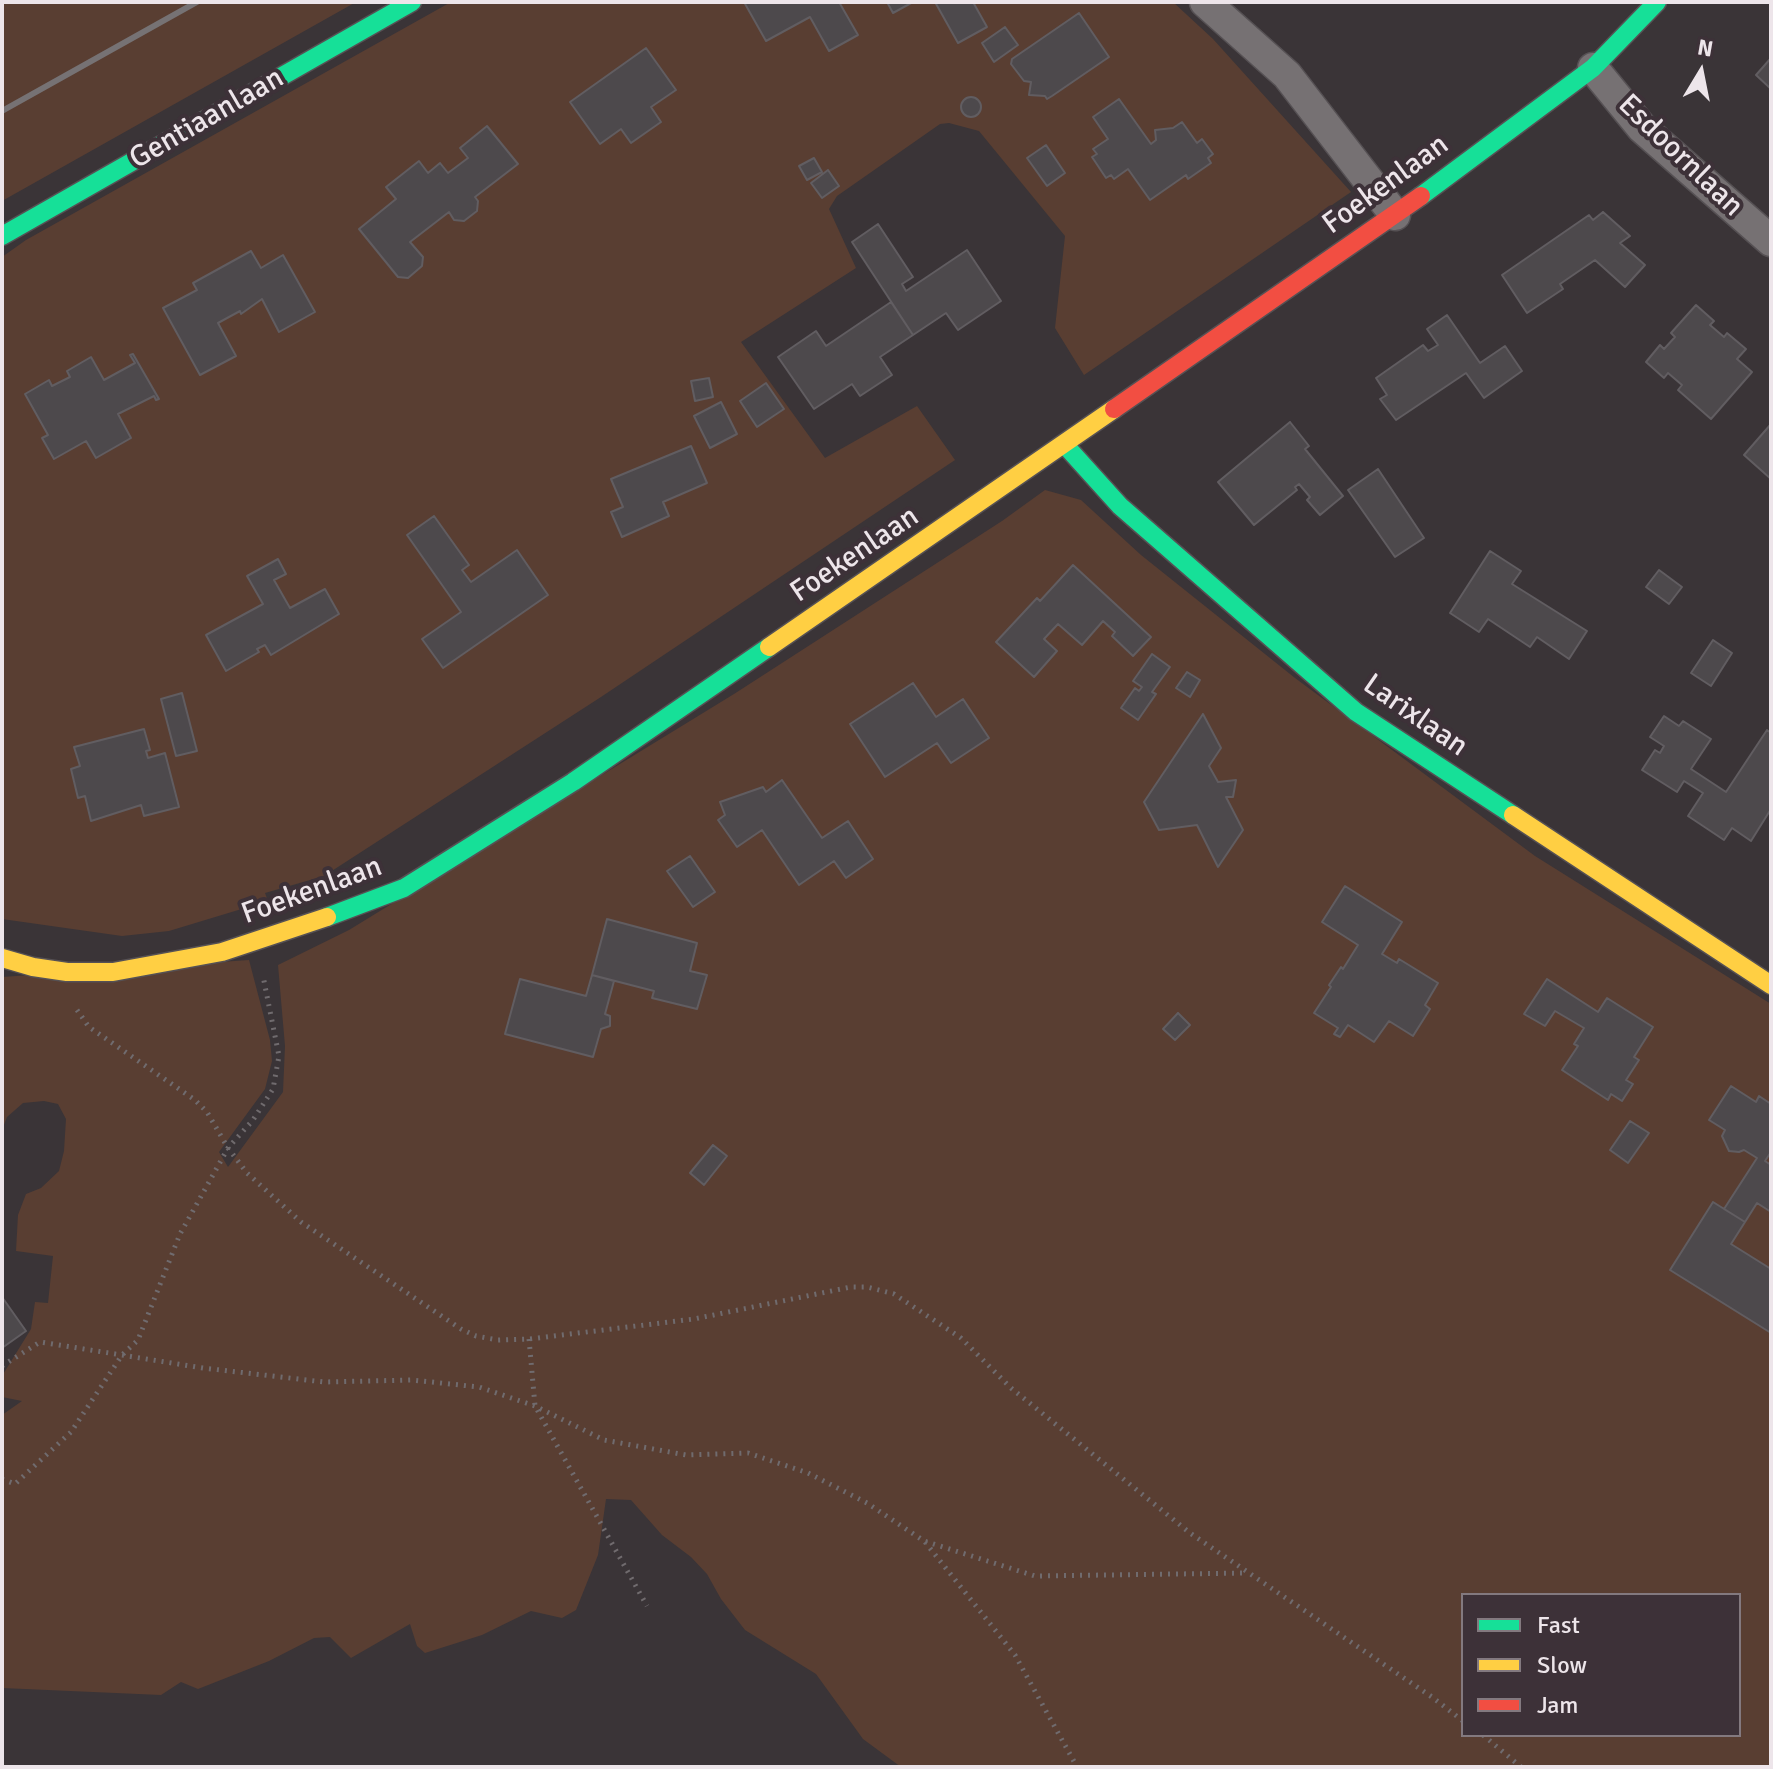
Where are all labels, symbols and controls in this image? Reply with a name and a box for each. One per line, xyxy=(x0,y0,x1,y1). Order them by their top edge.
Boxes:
north arrow xyxy=(1661,32,1741,112)
text: N xyxy=(1695,33,1715,62)
street label: Gentiaanlaan xyxy=(124,60,290,178)
street label: Esdoornlaan xyxy=(1610,87,1750,225)
street label: Foekenlaan xyxy=(1316,127,1456,243)
street label: Foekenlaan xyxy=(784,499,926,611)
street label: Larixlaan xyxy=(1356,667,1474,765)
street label: Foekenlaan xyxy=(237,849,387,933)
legend xyxy=(1461,1593,1741,1737)
text: Fast xyxy=(1537,1610,1580,1640)
text: Slow xyxy=(1537,1650,1587,1680)
text: Jam xyxy=(1537,1690,1578,1720)

